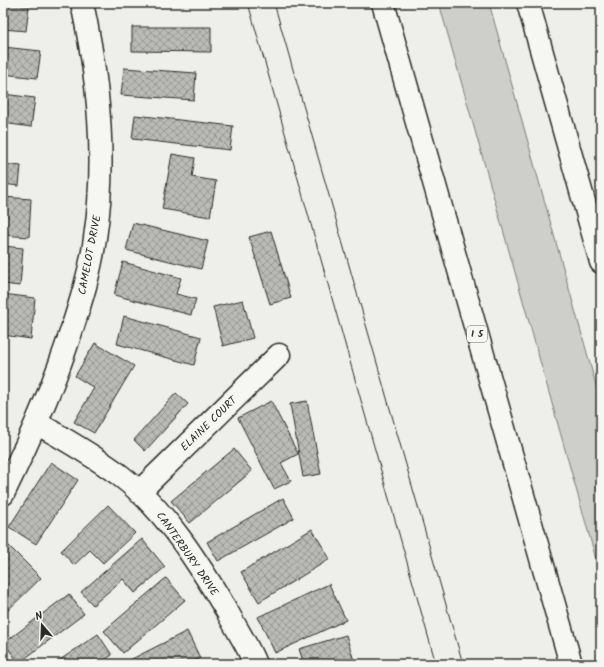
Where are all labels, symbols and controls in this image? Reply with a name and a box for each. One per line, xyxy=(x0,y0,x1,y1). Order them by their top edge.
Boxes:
street label: CAMELOT DRIVE xyxy=(73,213,107,296)
road number: I 5 xyxy=(467,326,487,342)
street label: ELAINE COURT xyxy=(176,391,242,456)
street label: CANTERBURY DRIVE xyxy=(151,508,223,600)
north arrow xyxy=(22,605,62,645)
text: N xyxy=(33,607,45,626)

